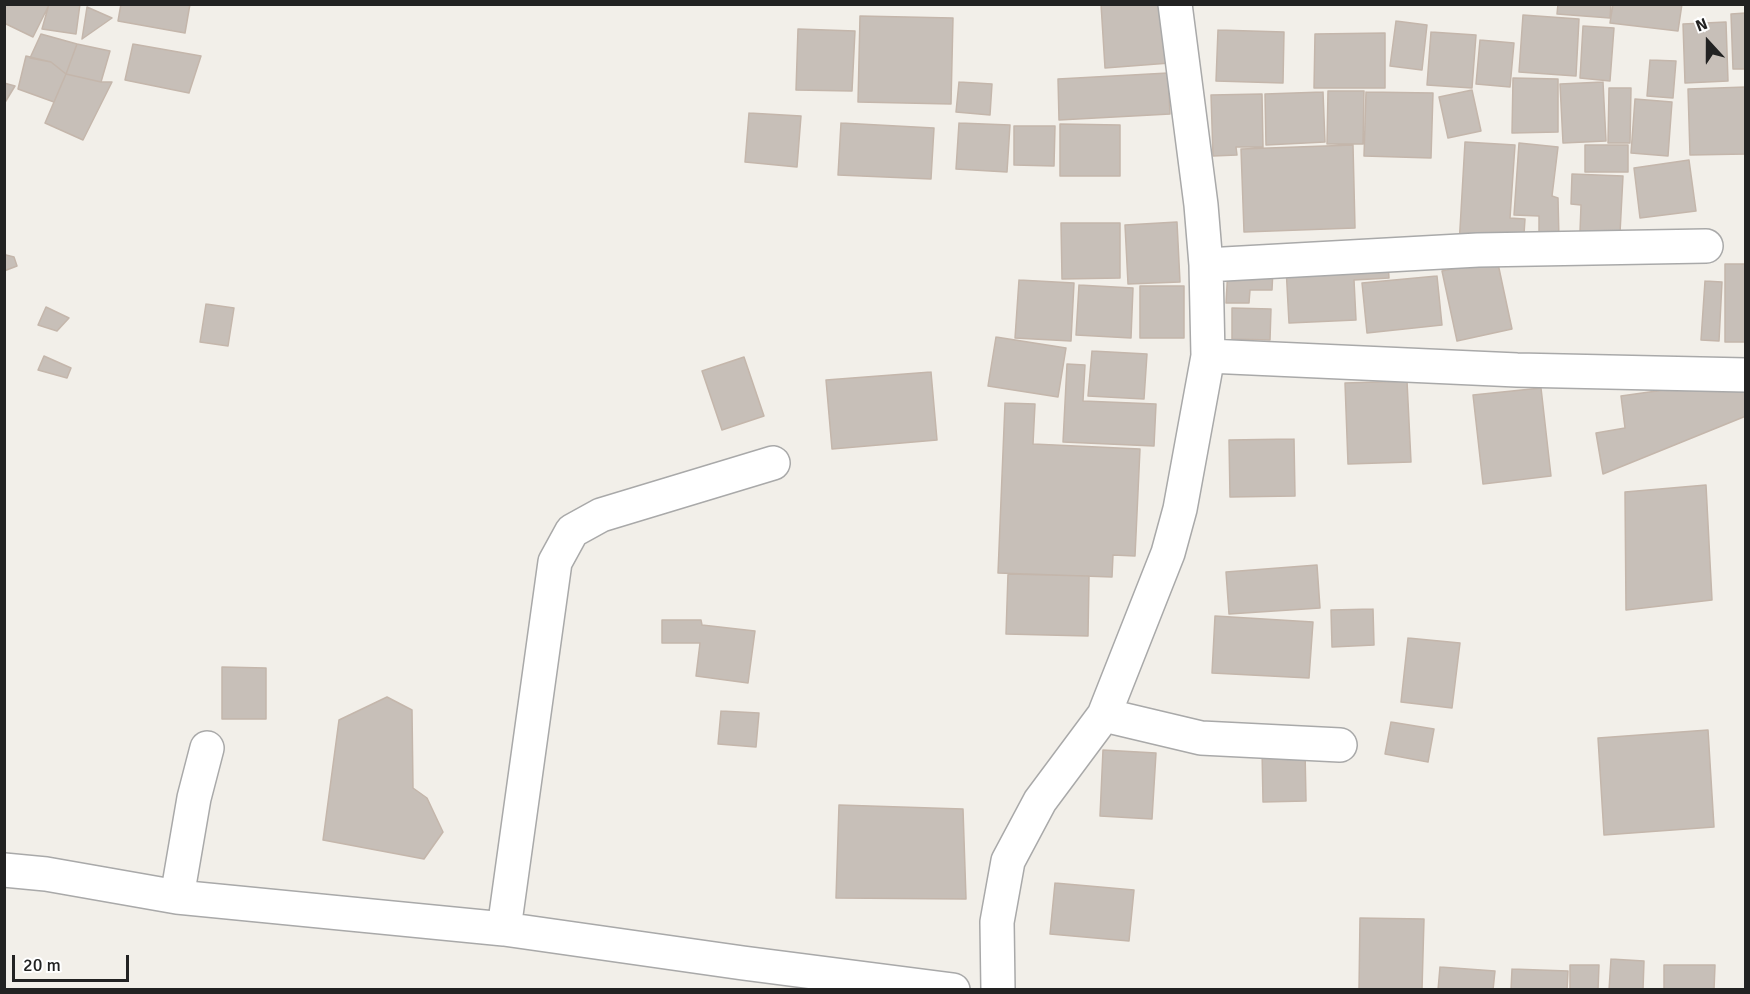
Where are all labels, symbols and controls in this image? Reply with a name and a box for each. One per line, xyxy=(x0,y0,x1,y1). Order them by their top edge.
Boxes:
north arrow xyxy=(1678,12,1738,72)
text: N xyxy=(1693,14,1710,37)
scale bar xyxy=(15,943,132,981)
text: 20 m xyxy=(23,954,61,976)

